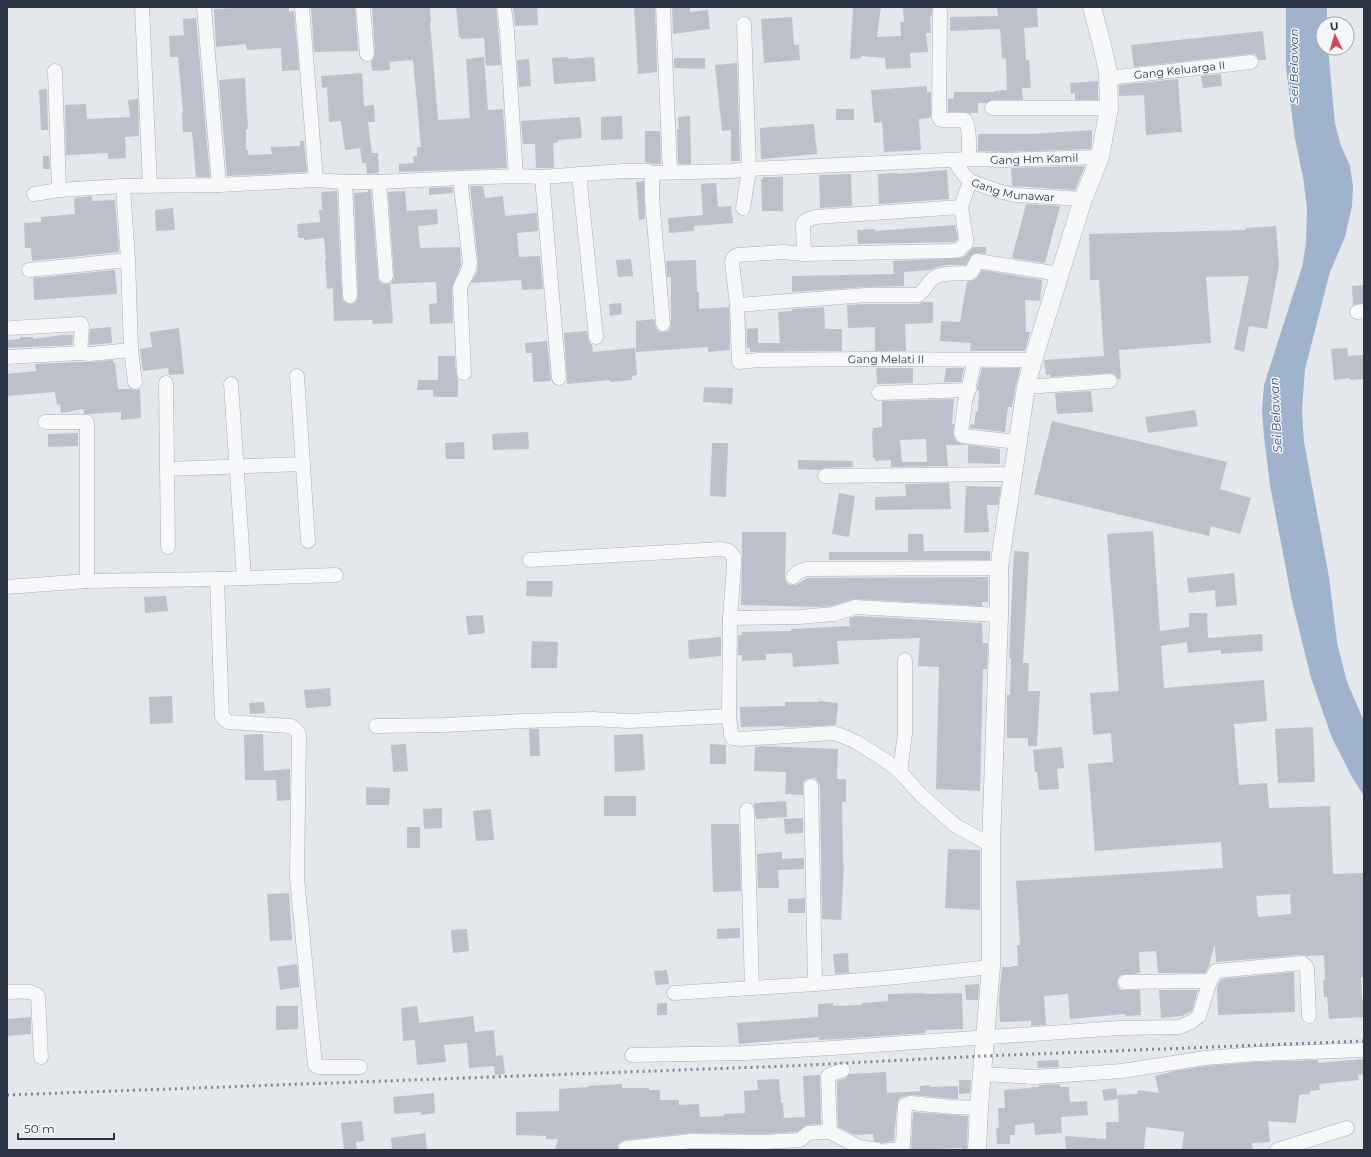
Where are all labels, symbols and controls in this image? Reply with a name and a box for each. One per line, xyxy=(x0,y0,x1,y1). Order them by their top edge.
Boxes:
north arrow xyxy=(1315,16,1355,56)
text: U xyxy=(1329,19,1339,33)
water label: Sei Belawan xyxy=(1286,28,1301,104)
street label: Gang Keluarga II xyxy=(1133,58,1226,82)
street label: Gang Hm Kamil xyxy=(990,151,1078,167)
street label: Gang Munawar xyxy=(970,175,1055,204)
street label: Gang Melati II xyxy=(848,352,924,366)
water label: Sei Belawan xyxy=(1266,377,1285,453)
scale bar xyxy=(18,1115,114,1141)
text: 50 m xyxy=(24,1121,55,1136)

